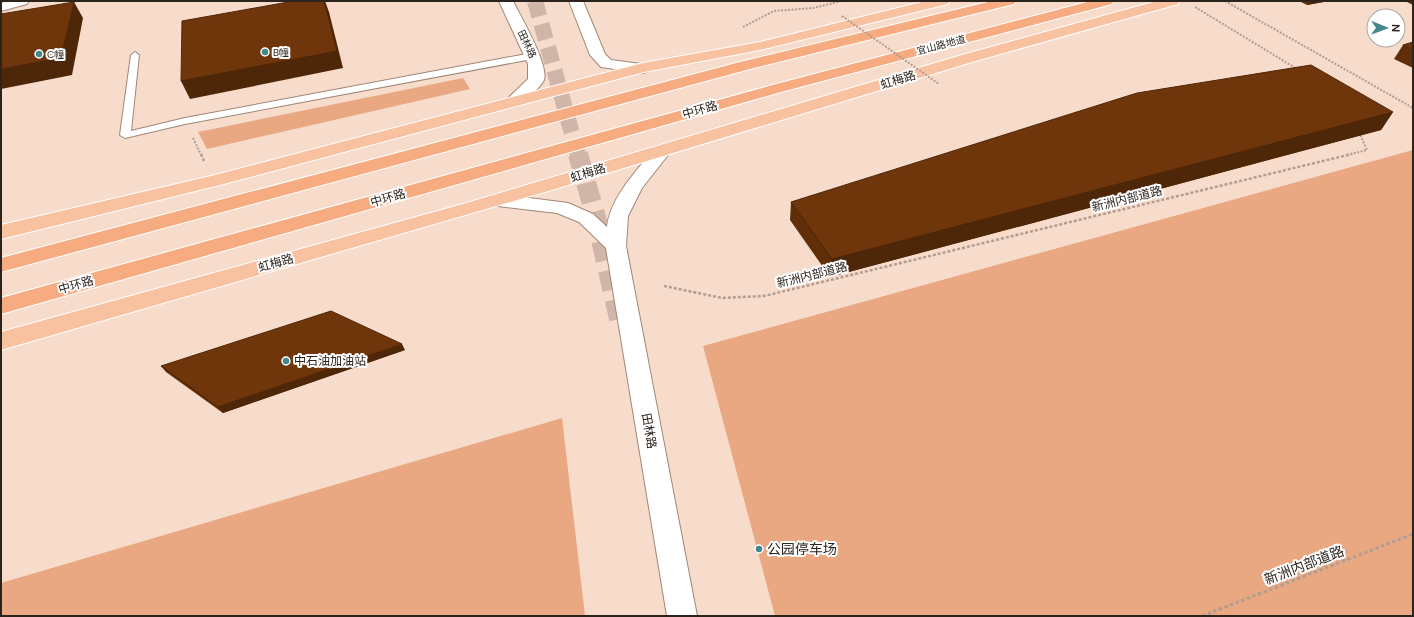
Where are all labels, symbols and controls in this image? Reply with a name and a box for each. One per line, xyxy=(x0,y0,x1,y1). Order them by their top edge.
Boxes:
north arrow xyxy=(1366,8,1406,48)
text: N xyxy=(1389,24,1403,32)
street label: 田林路 xyxy=(515,28,539,60)
street label: 宜山路地道 xyxy=(915,32,967,58)
place label: B幢 xyxy=(273,46,289,59)
marker: B幢 xyxy=(260,47,270,57)
place label: C幢 xyxy=(47,48,64,61)
marker: C幢 xyxy=(34,49,44,59)
street label: 虹梅路 xyxy=(878,67,918,93)
street label: 中环路 xyxy=(680,97,720,123)
street label: 虹梅路 xyxy=(568,160,608,186)
street label: 新洲内部道路 xyxy=(1090,183,1164,215)
street label: 中环路 xyxy=(368,185,408,211)
street label: 虹梅路 xyxy=(256,250,296,276)
street label: 新洲内部道路 xyxy=(775,259,849,291)
street label: 中环路 xyxy=(56,272,96,298)
place label: 中石油加油站 xyxy=(294,353,366,369)
marker: 中石油加油站 xyxy=(281,356,291,366)
street label: 田林路 xyxy=(638,412,660,450)
place label: 公园停车场 xyxy=(767,540,837,558)
street label: 新洲内部道路 xyxy=(1262,542,1346,588)
marker: 公园停车场 xyxy=(754,544,764,554)

